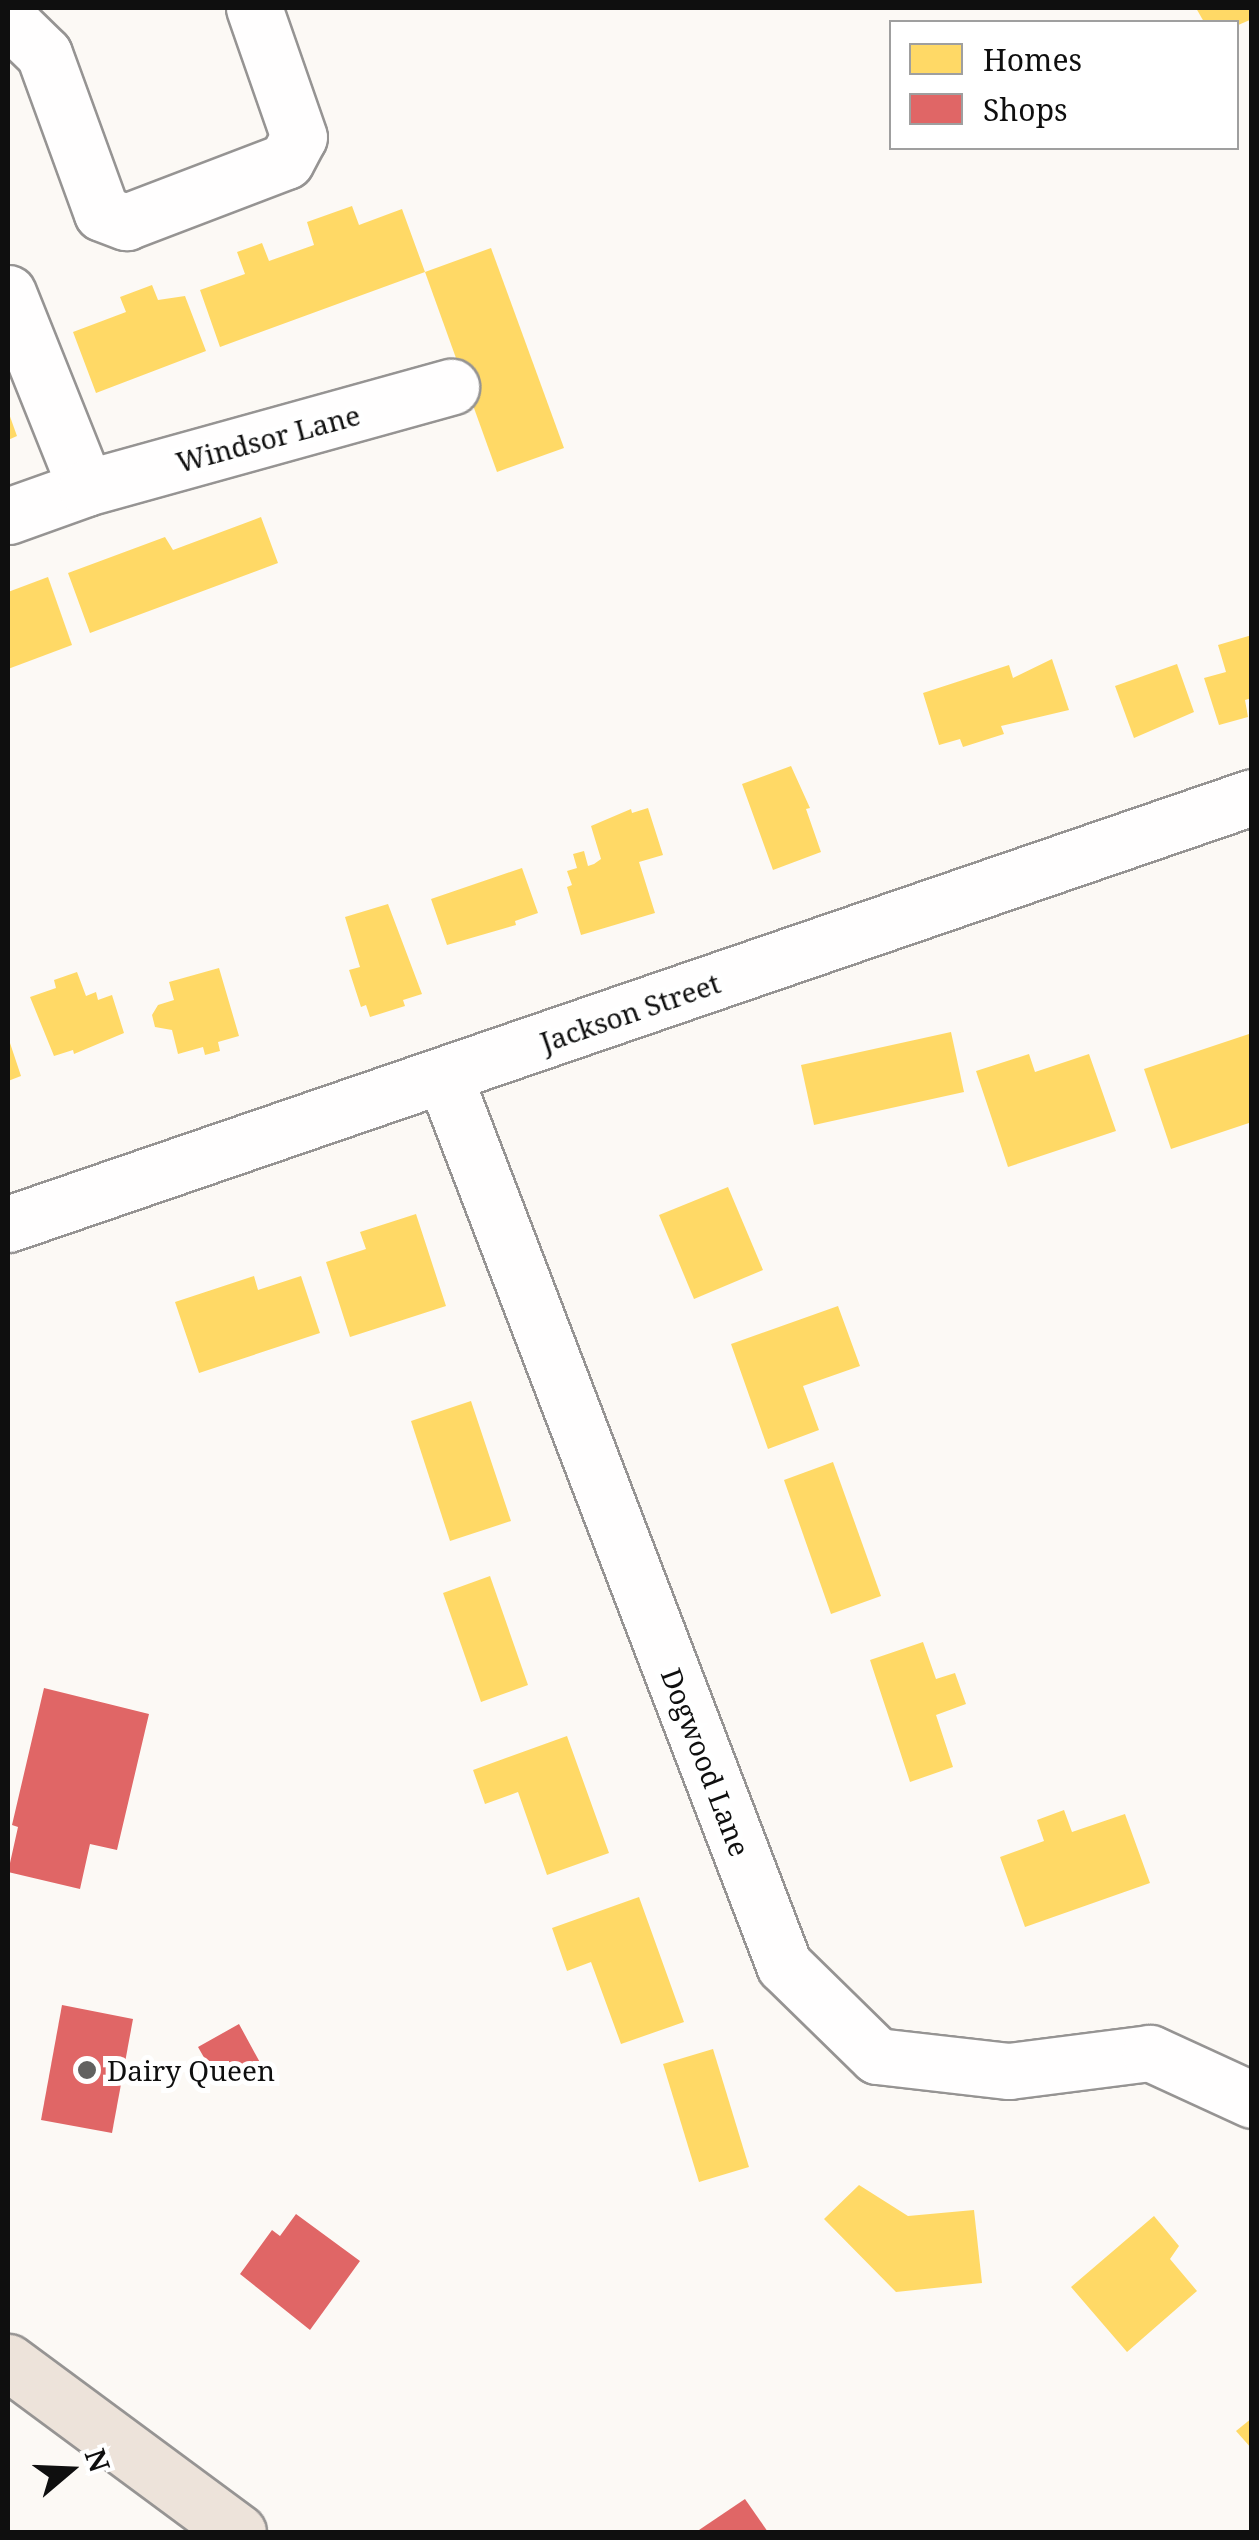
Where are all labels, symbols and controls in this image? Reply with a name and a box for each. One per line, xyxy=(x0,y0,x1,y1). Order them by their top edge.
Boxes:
legend xyxy=(889,20,1239,150)
text: Homes xyxy=(983,39,1082,80)
text: Shops xyxy=(983,89,1068,130)
street label: Windsor Lane xyxy=(172,397,364,479)
street label: Jackson Street xyxy=(536,965,724,1059)
street label: Dogwood Lane xyxy=(655,1663,757,1861)
place label: Dairy Queen xyxy=(107,2053,275,2087)
marker: Dairy Queen xyxy=(76,2059,98,2081)
north arrow xyxy=(20,2420,120,2520)
text: N xyxy=(77,2444,120,2477)

